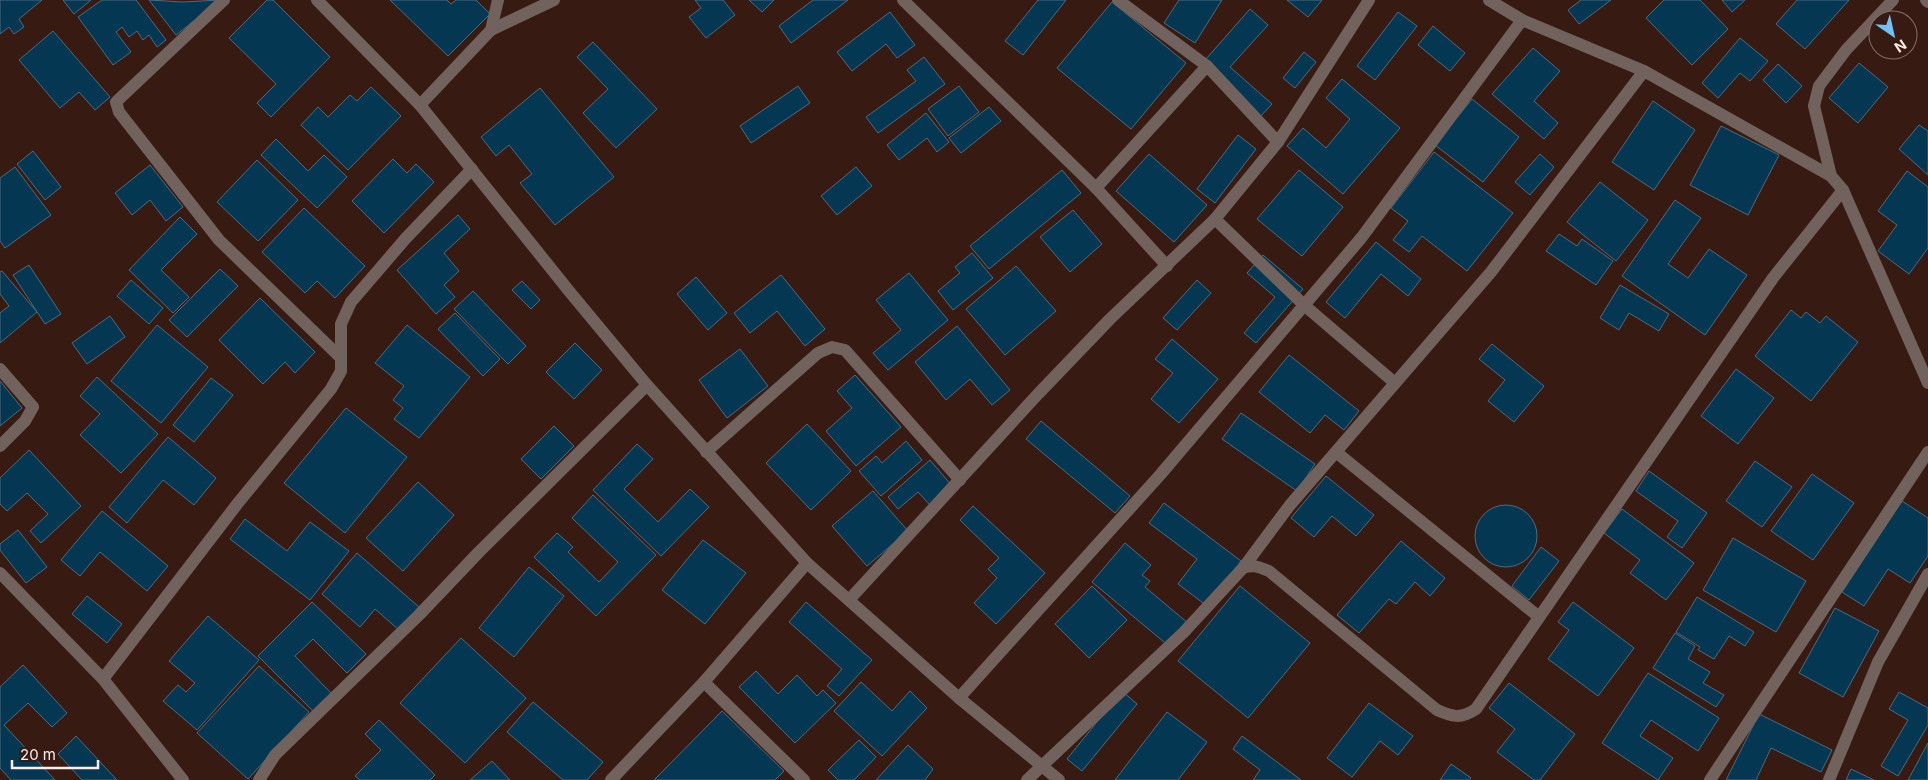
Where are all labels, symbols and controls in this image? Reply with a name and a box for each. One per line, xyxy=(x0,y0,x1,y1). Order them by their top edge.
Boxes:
north arrow xyxy=(1868,10,1918,60)
text: N xyxy=(1891,36,1910,56)
scale bar xyxy=(12,738,99,770)
text: 20 m xyxy=(20,745,56,764)

